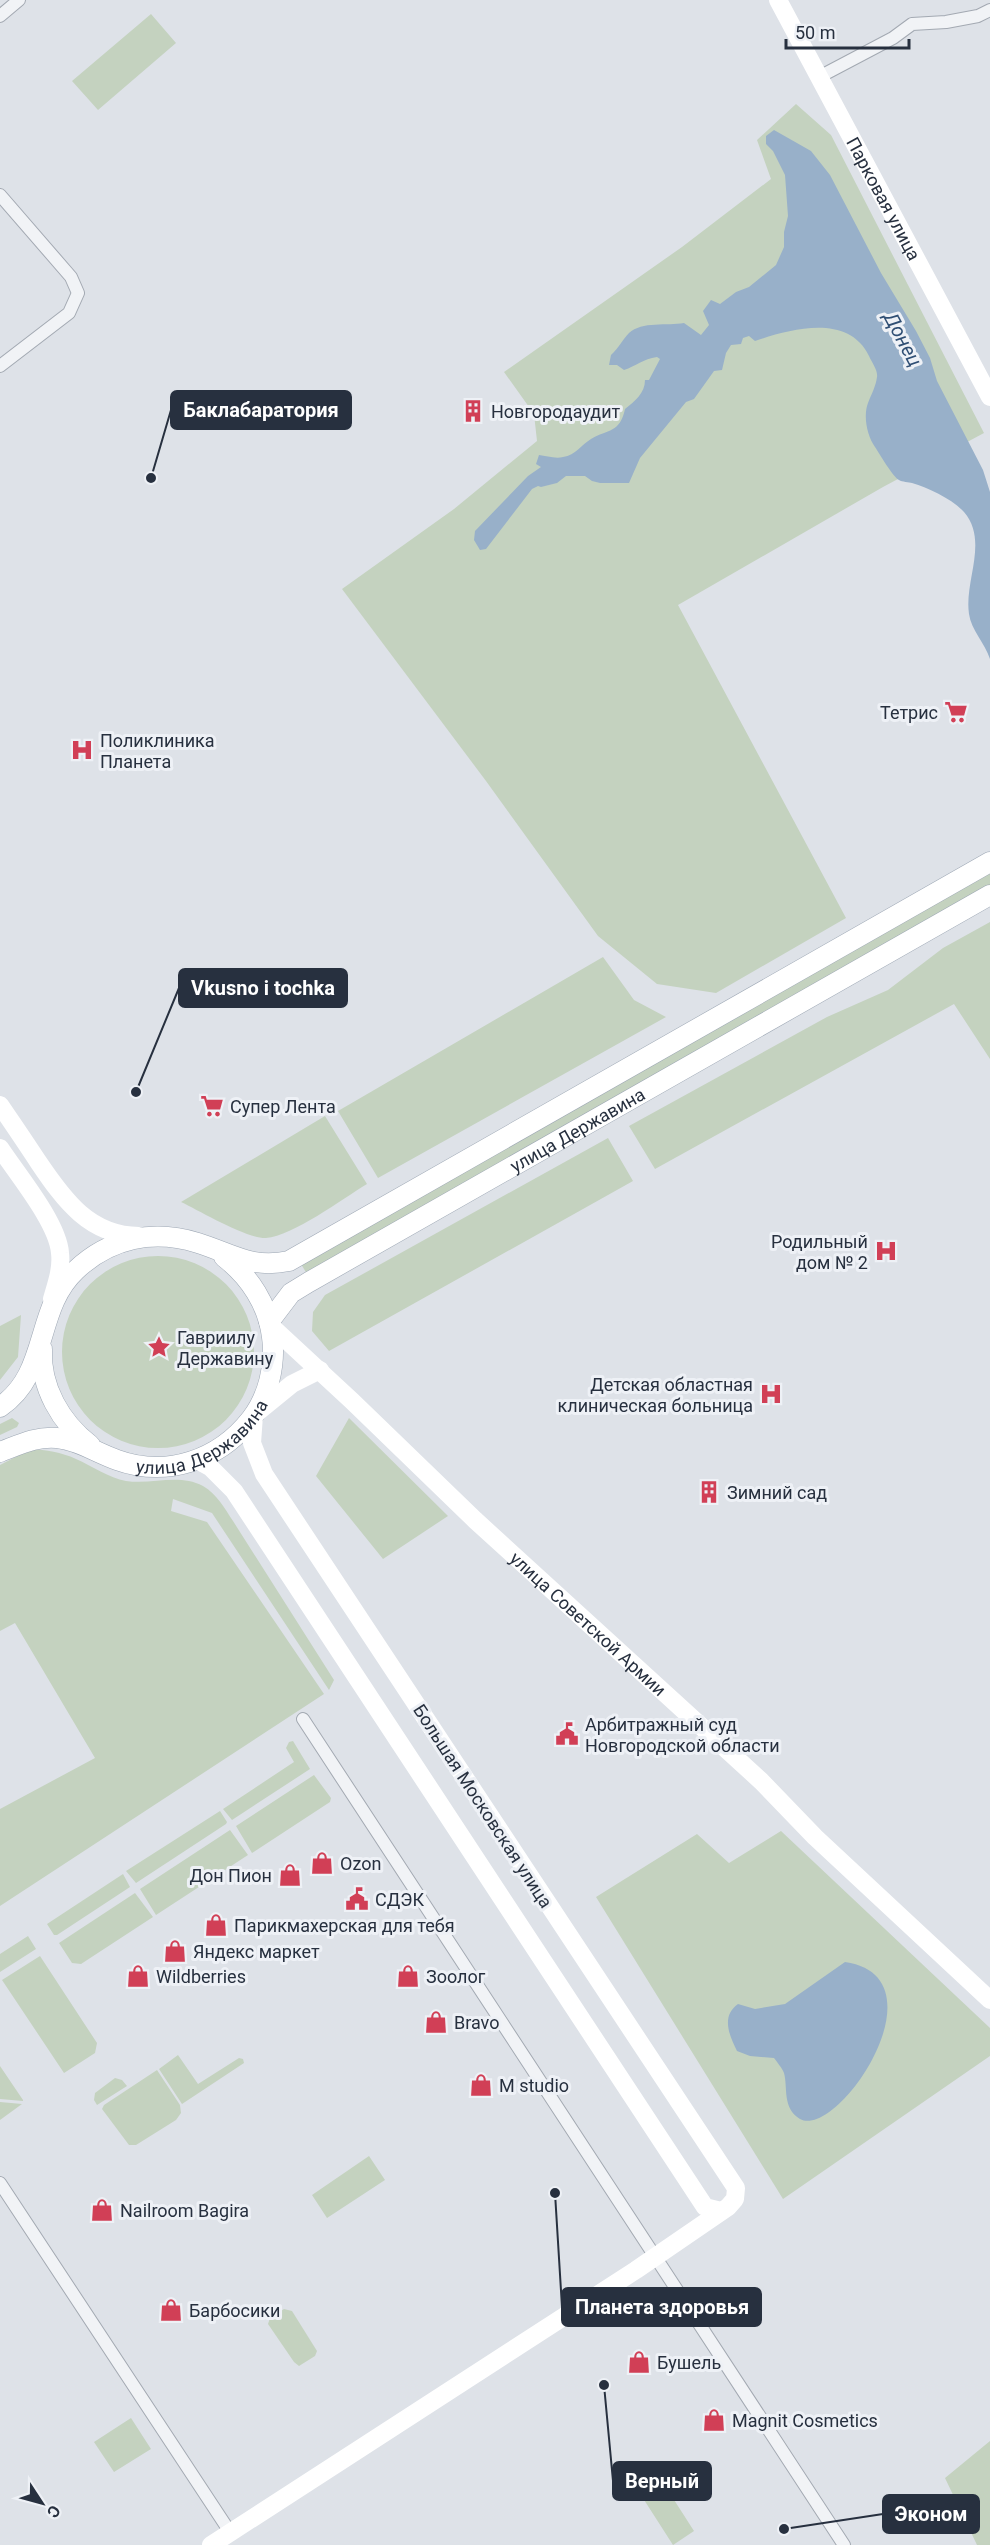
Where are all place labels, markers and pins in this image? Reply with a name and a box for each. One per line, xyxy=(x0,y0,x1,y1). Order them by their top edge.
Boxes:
callout: Баклабаратория xyxy=(171,391,351,429)
building icon: Новгородаудит xyxy=(460,398,486,424)
place label: Новгородаудит xyxy=(491,401,621,422)
supermarket icon: Тетрис xyxy=(943,699,969,725)
place label: Тетрис xyxy=(880,702,938,723)
place label: Поликлиника Планета xyxy=(100,730,215,772)
hospital icon: Поликлиника Планета xyxy=(69,737,95,763)
callout: Vkusno i tochka xyxy=(179,969,347,1007)
supermarket icon: Супер Лента xyxy=(199,1093,225,1119)
place label: Супер Лента xyxy=(230,1096,336,1117)
place label: Родильный дом № 2 xyxy=(771,1231,868,1273)
hospital icon: Родильный дом № 2 xyxy=(873,1238,899,1264)
place label: Гавриилу Державину xyxy=(177,1327,274,1369)
place icon: Гавриилу Державину xyxy=(146,1334,172,1360)
place label: Детская областная клиническая больница xyxy=(558,1374,753,1416)
hospital icon: Детская областная клиническая больница xyxy=(758,1381,784,1407)
building icon: Зимний сад xyxy=(696,1479,722,1505)
place label: Зимний сад xyxy=(727,1482,827,1503)
place label: Арбитражный суд Новгородской области xyxy=(585,1714,780,1756)
public building icon: Арбитражный суд Новгородской области xyxy=(554,1721,580,1747)
shop icon: Ozon xyxy=(309,1850,335,1876)
place label: Ozon xyxy=(340,1853,381,1874)
shop icon: Дон Пион xyxy=(277,1862,303,1888)
place label: Дон Пион xyxy=(189,1865,272,1886)
public building icon: СДЭК xyxy=(344,1886,370,1912)
place label: СДЭК xyxy=(375,1889,424,1910)
shop icon: Парикмахерская для тебя xyxy=(203,1912,229,1938)
place label: Парикмахерская для тебя xyxy=(234,1915,455,1936)
shop icon: Яндекс маркет xyxy=(162,1938,188,1964)
place label: Яндекс маркет xyxy=(193,1941,320,1962)
shop icon: Wildberries xyxy=(125,1963,151,1989)
shop icon: Зоолог xyxy=(395,1963,421,1989)
place label: Wildberries xyxy=(156,1966,246,1987)
place label: Зоолог xyxy=(426,1966,486,1987)
shop icon: Bravo xyxy=(423,2009,449,2035)
place label: Bravo xyxy=(454,2012,499,2033)
shop icon: M studio xyxy=(468,2072,494,2098)
place label: M studio xyxy=(499,2075,569,2096)
shop icon: Nailroom Bagira xyxy=(89,2197,115,2223)
place label: Nailroom Bagira xyxy=(120,2200,249,2221)
callout: Планета здоровья xyxy=(562,2288,761,2326)
shop icon: Барбосики xyxy=(158,2297,184,2323)
place label: Барбосики xyxy=(189,2300,280,2321)
shop icon: Бушель xyxy=(626,2349,652,2375)
place label: Бушель xyxy=(657,2352,721,2373)
shop icon: Magnit Cosmetics xyxy=(701,2407,727,2433)
place label: Magnit Cosmetics xyxy=(732,2410,878,2431)
callout: Верный xyxy=(613,2462,711,2500)
callout: Эконом xyxy=(883,2495,979,2533)

